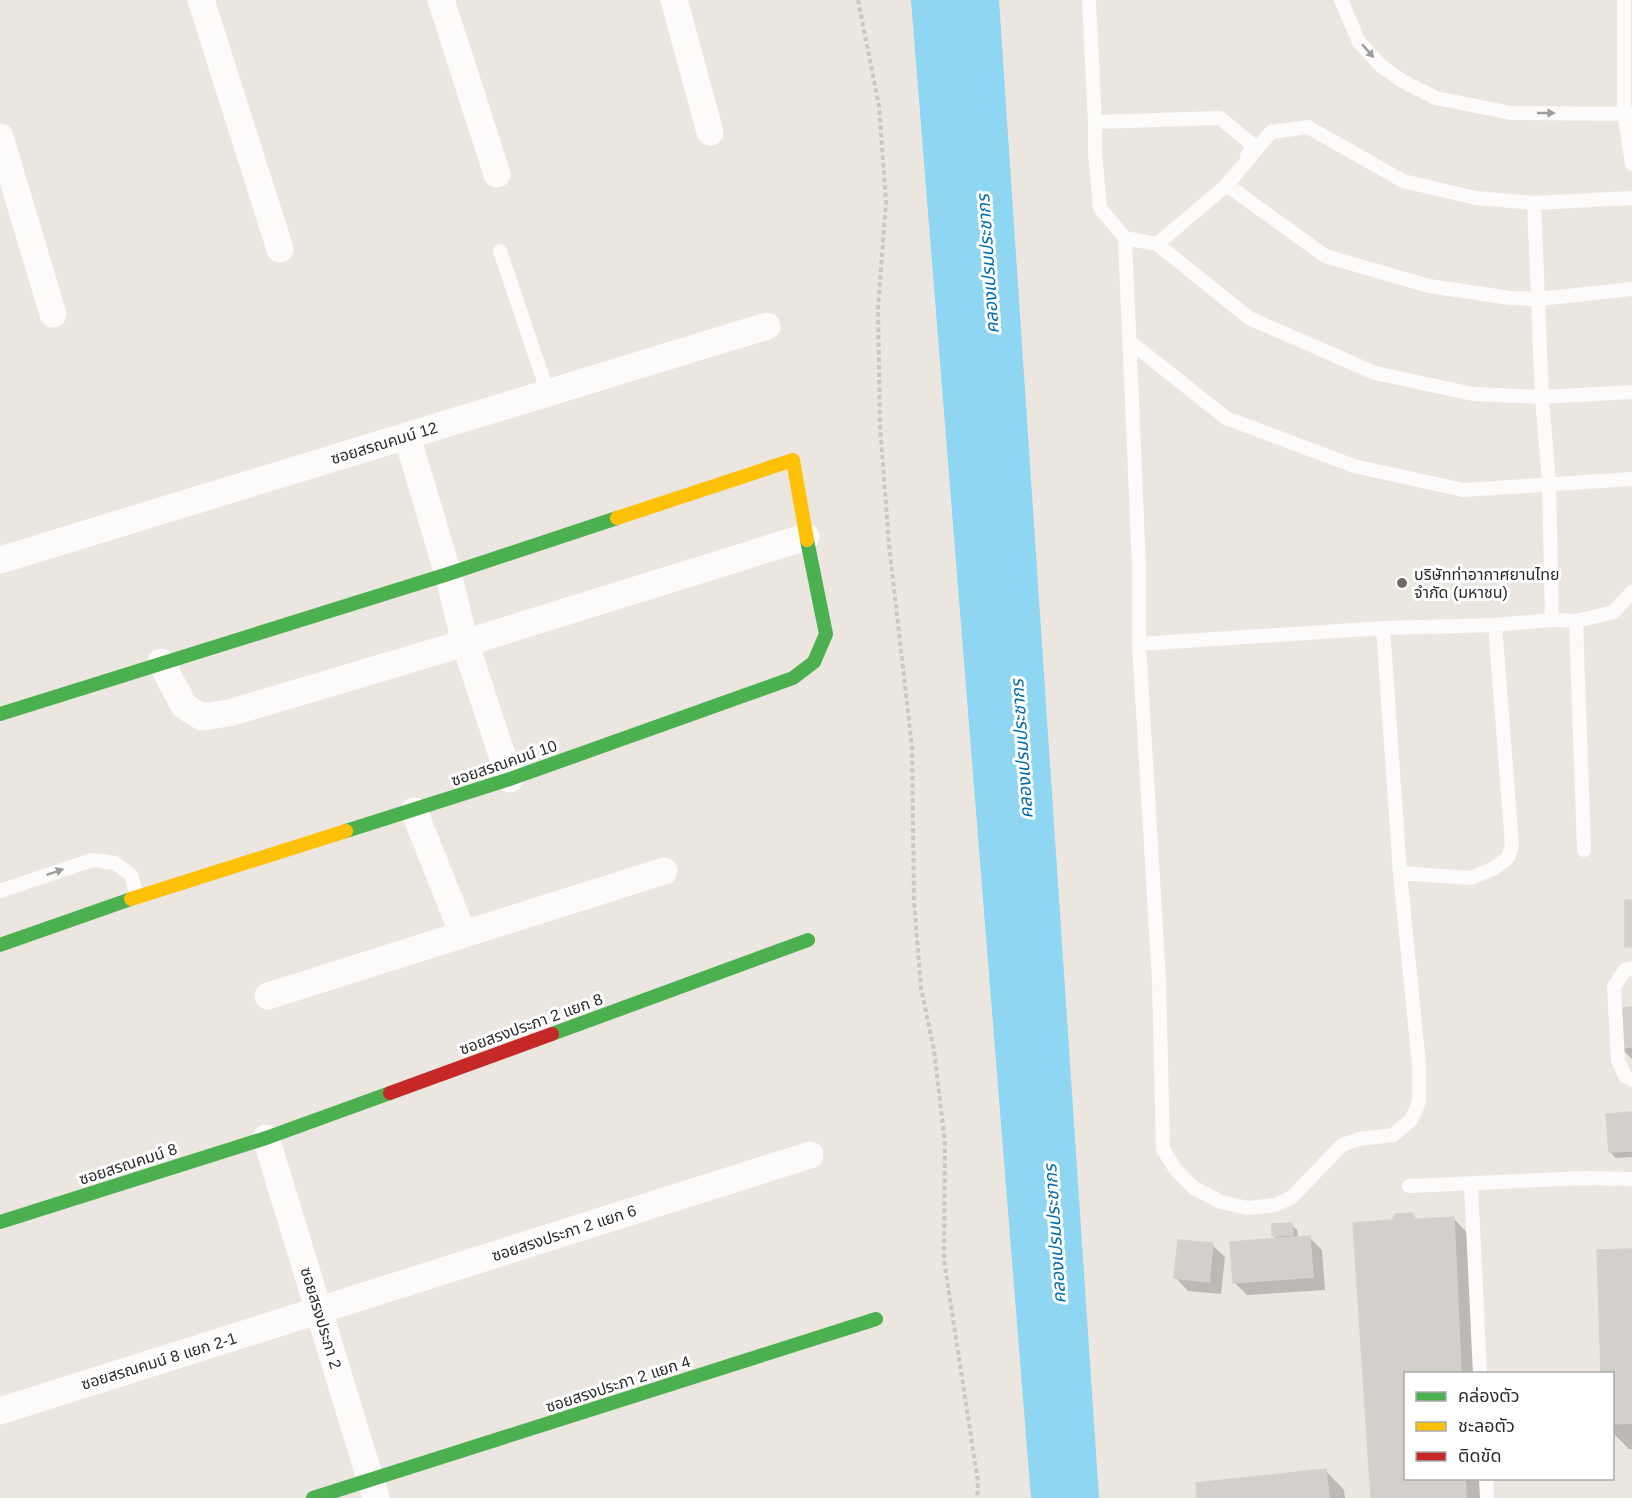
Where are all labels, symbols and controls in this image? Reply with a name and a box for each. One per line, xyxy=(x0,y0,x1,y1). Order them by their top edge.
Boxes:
one-way arrow xyxy=(1361,43,1374,58)
one-way arrow xyxy=(1536,108,1555,118)
water label: คลองเปรมประชากร xyxy=(973,192,1003,334)
street label: ซอยสรณคมน์ 12 xyxy=(329,419,440,467)
place label: บริษัทท่าอากาศยานไทย จำกัด (มหาชน) xyxy=(1414,566,1559,601)
marker: บริษัทท่าอากาศยานไทย จำกัด (มหาชน) xyxy=(1395,576,1409,590)
water label: คลองเปรมประชากร xyxy=(1007,677,1037,819)
street label: ซอยสรณคมน์ 10 xyxy=(449,737,559,789)
one-way arrow xyxy=(46,867,64,877)
street label: ซอยสรงประภา 2 แยก 8 xyxy=(457,990,605,1058)
street label: ซอยสรณคมน์ 8 xyxy=(77,1140,179,1188)
water label: คลองเปรมประชากร xyxy=(1040,1162,1070,1304)
street label: ซอยสรงประภา 2 แยก 6 xyxy=(490,1202,639,1264)
street label: ซอยสรงประภา 2 xyxy=(297,1265,345,1371)
street label: ซอยสรณคมน์ 8 แยก 2-1 xyxy=(79,1329,239,1393)
street label: ซอยสรงประภา 2 แยก 4 xyxy=(544,1353,693,1415)
legend xyxy=(1404,1372,1614,1480)
text: คล่องตัว xyxy=(1458,1386,1520,1406)
text: ชะลอตัว xyxy=(1458,1416,1515,1436)
text: ติดขัด xyxy=(1458,1446,1501,1466)

